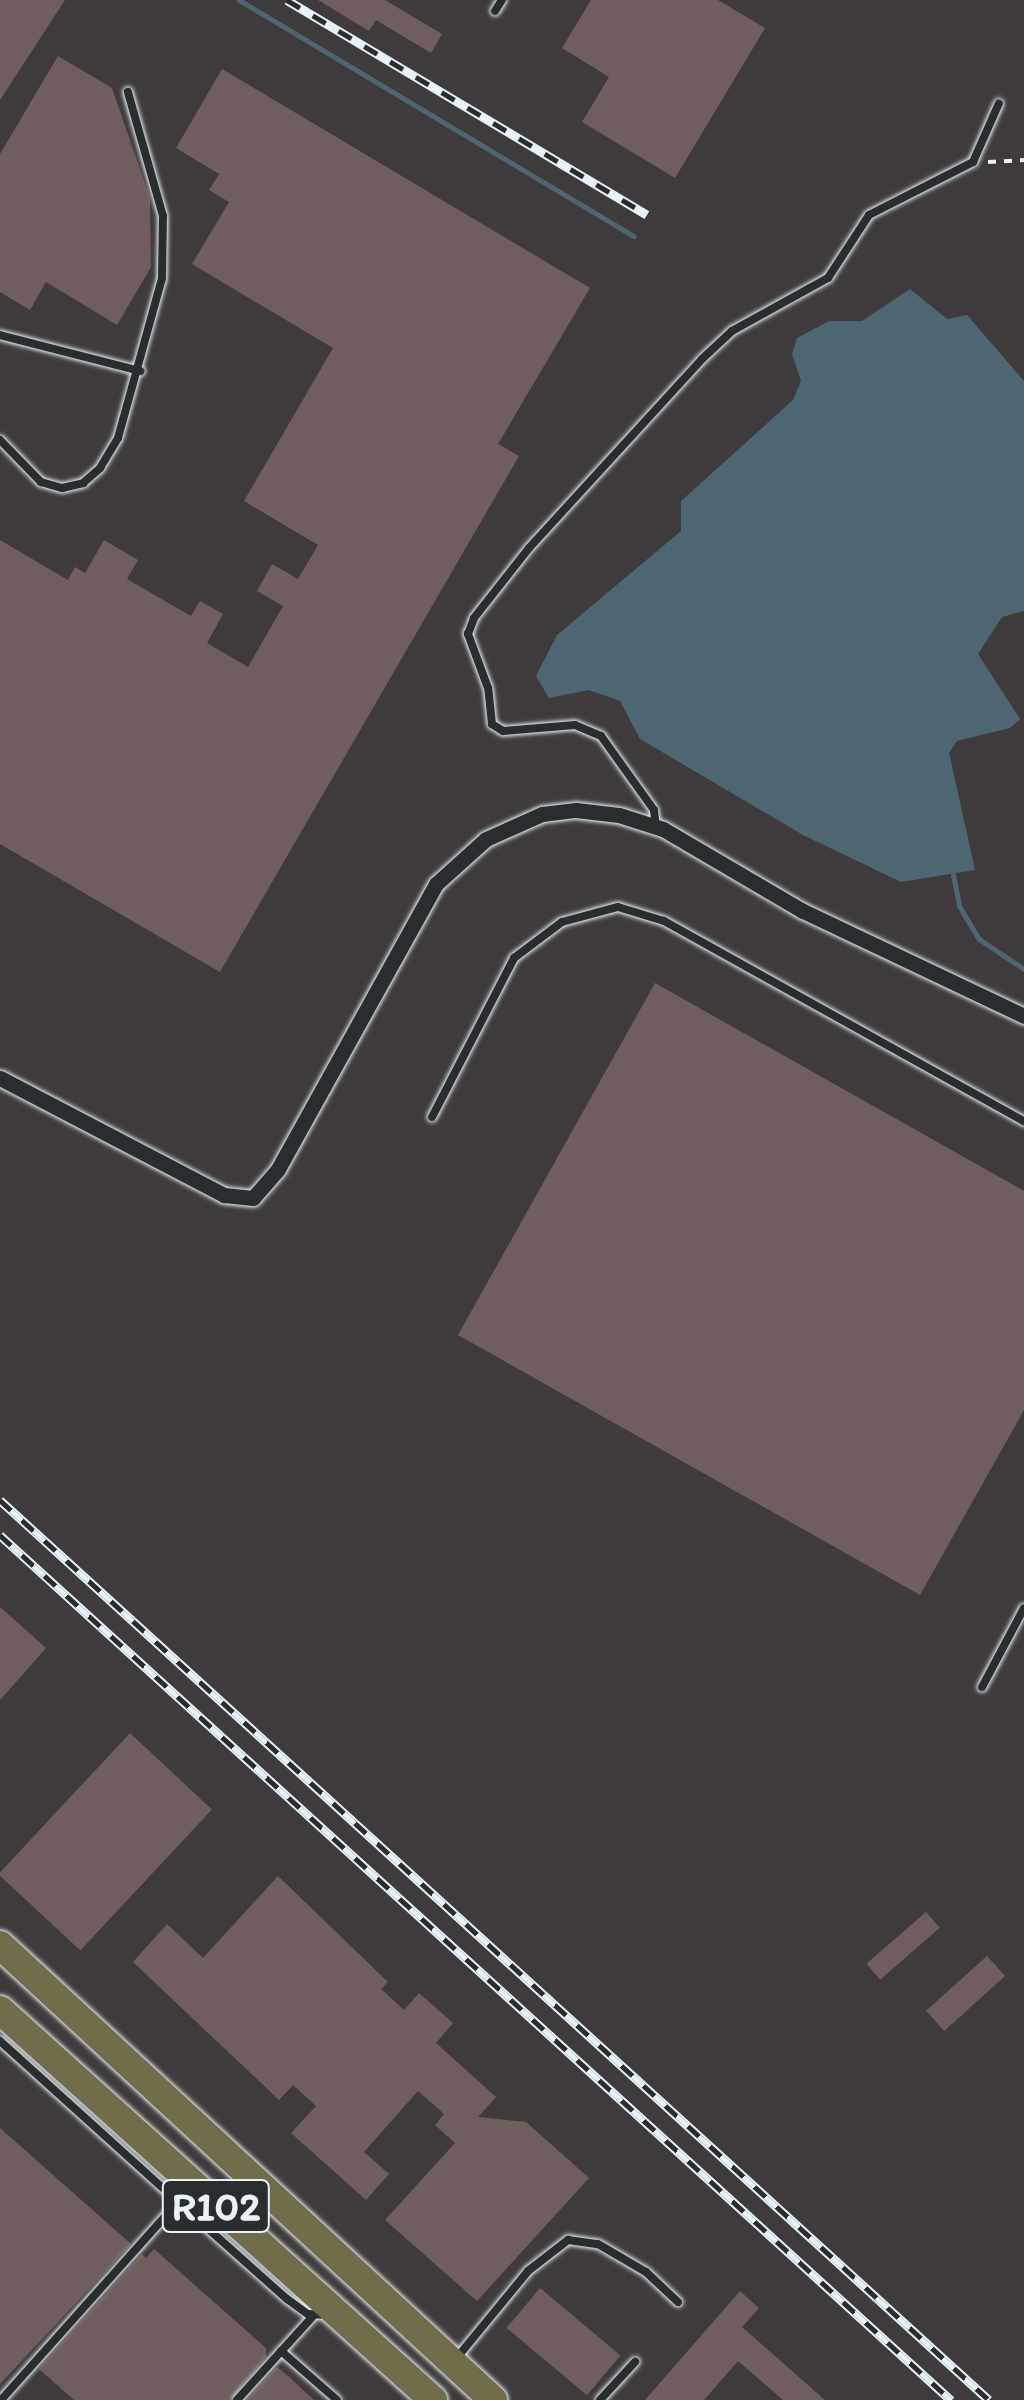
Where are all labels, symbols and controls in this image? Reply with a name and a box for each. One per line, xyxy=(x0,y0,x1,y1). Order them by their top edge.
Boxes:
road number: R102 xyxy=(161,2171,271,2241)

